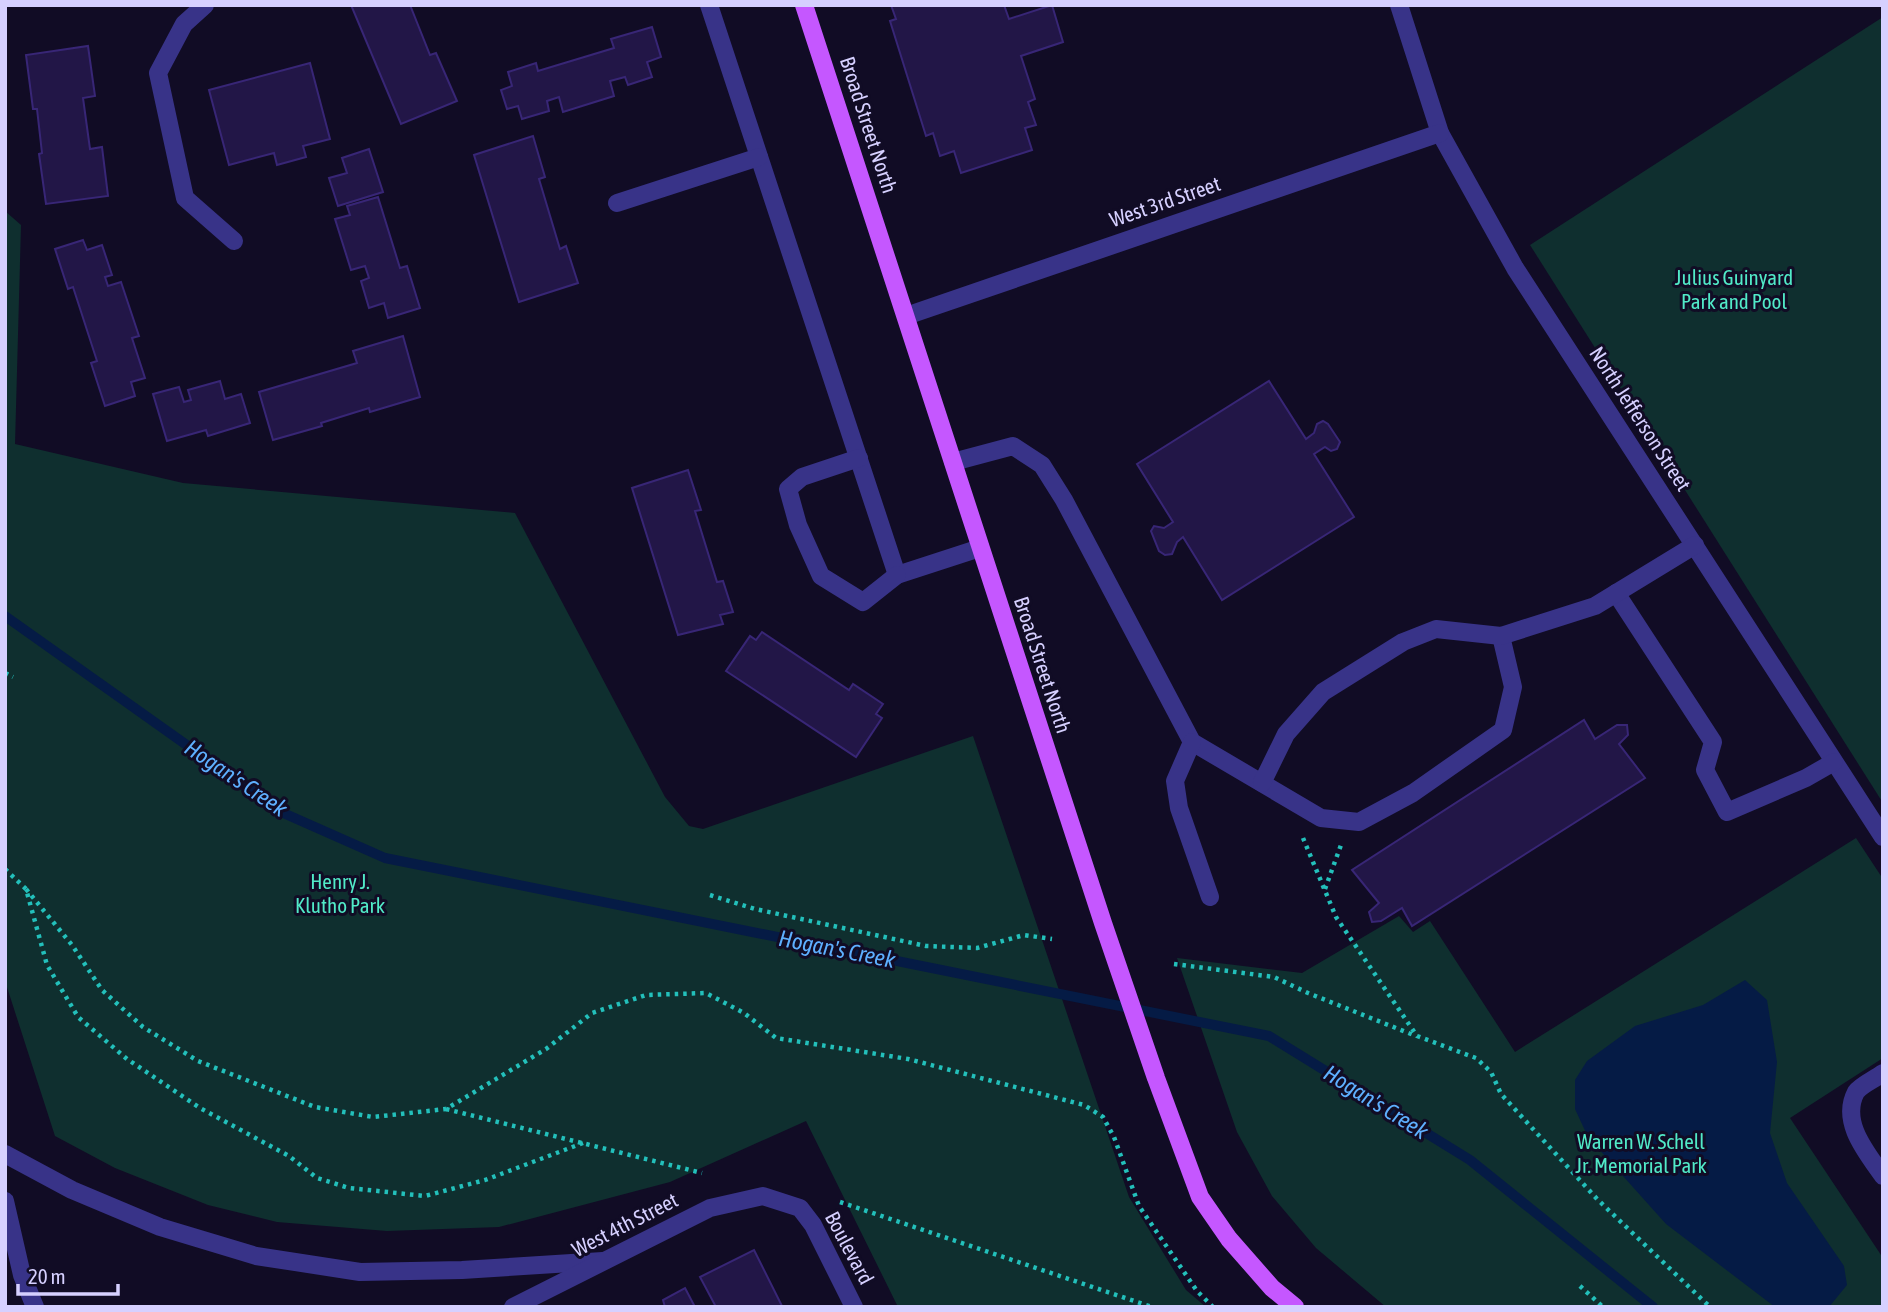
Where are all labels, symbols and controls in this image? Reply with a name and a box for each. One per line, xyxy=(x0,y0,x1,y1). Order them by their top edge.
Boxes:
street label: Broad Street North xyxy=(836,53,902,196)
street label: West 3rd Street xyxy=(1106,171,1223,231)
park label: Julius Guinyard Park and Pool xyxy=(1675,265,1793,313)
street label: North Jefferson Street xyxy=(1585,342,1696,495)
street label: Broad Street North xyxy=(1010,593,1076,736)
water label: Hogan's Creek xyxy=(180,734,293,822)
park label: Henry J. Klutho Park xyxy=(295,869,385,917)
water label: Hogan's Creek xyxy=(777,925,898,973)
water label: Hogan's Creek xyxy=(1319,1060,1434,1145)
park label: Warren W. Schell Jr. Memorial Park xyxy=(1575,1129,1707,1177)
street label: West 4th Street xyxy=(568,1187,681,1261)
street label: Boulevard xyxy=(821,1207,879,1288)
scale bar xyxy=(18,1252,117,1296)
text: 20 m xyxy=(28,1264,66,1288)

